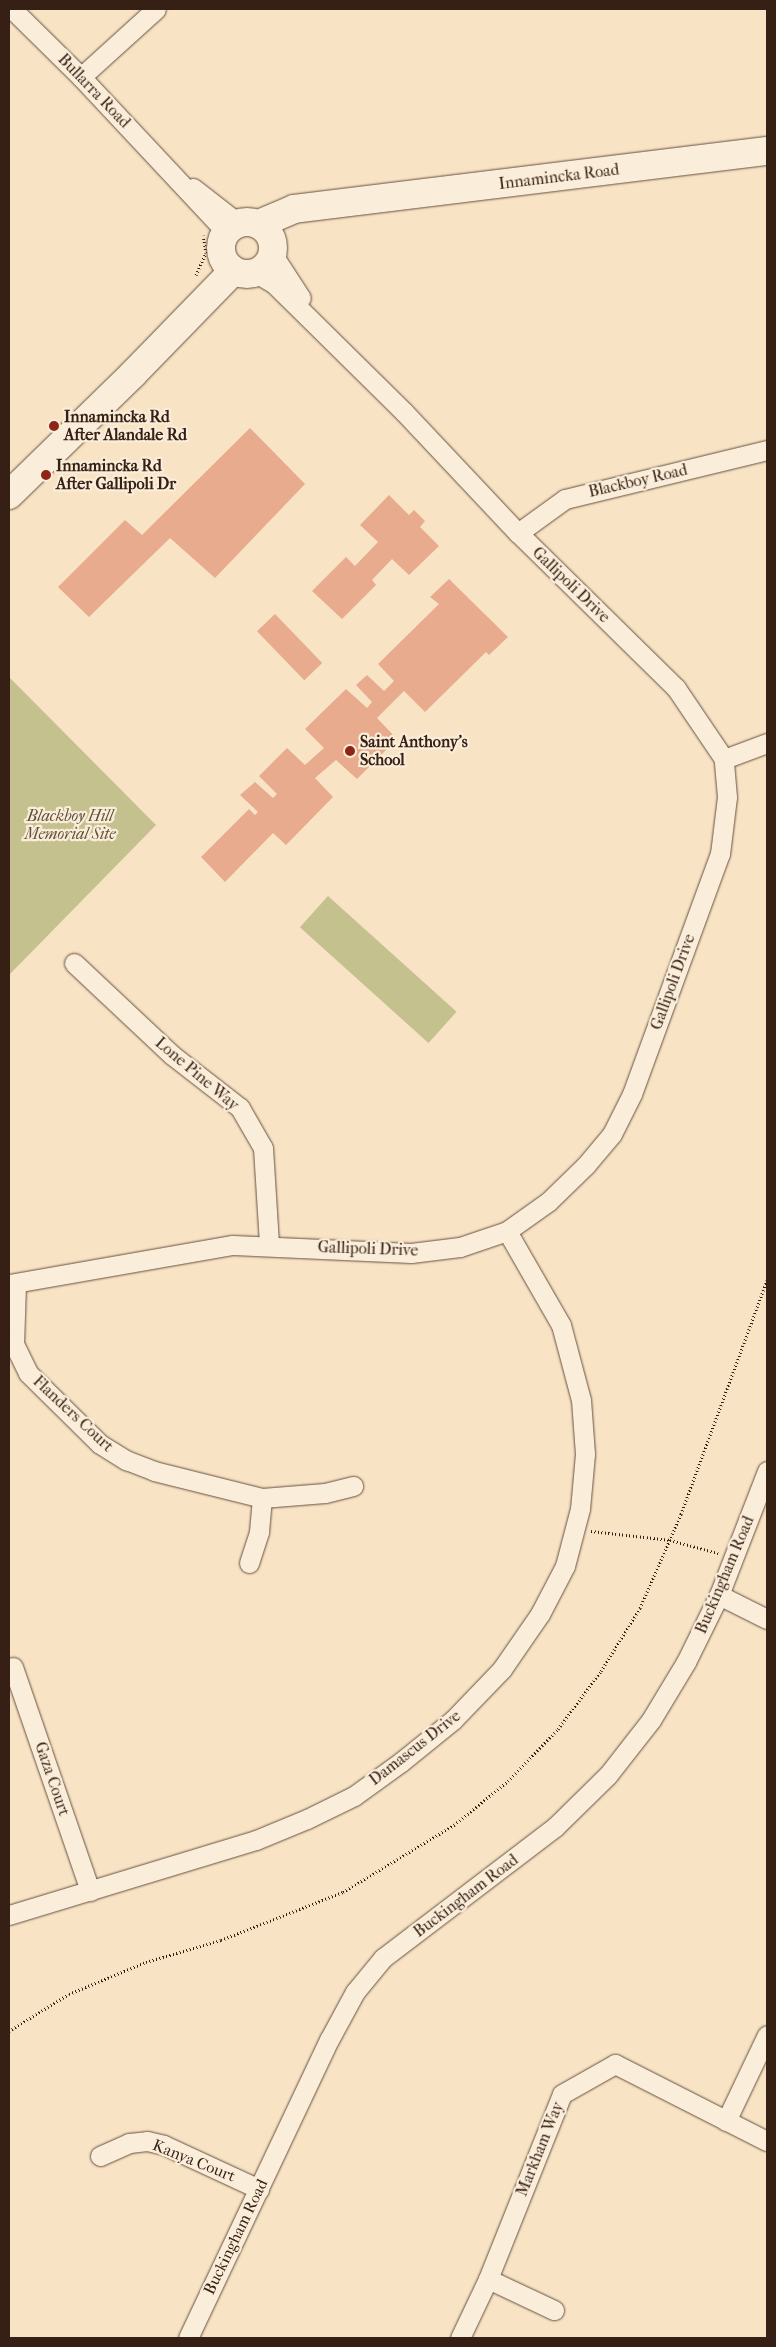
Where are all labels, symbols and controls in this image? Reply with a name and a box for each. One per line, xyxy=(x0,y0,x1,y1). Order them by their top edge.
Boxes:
street label: Bullarra Road xyxy=(54,50,134,132)
street label: Innamincka Road xyxy=(498,160,620,194)
place label: Innamincka Rd After Alandale Rd xyxy=(64,407,187,445)
marker: Innamincka Rd After Alandale Rd xyxy=(48,420,60,432)
place label: Innamincka Rd After Gallipoli Dr xyxy=(56,456,176,494)
street label: Blackboy Road xyxy=(587,460,689,502)
marker: Innamincka Rd After Gallipoli Dr xyxy=(40,469,52,481)
street label: Gallipoli Drive xyxy=(528,543,614,627)
place label: Saint Anthony's School xyxy=(360,732,468,770)
marker: Saint Anthony's School xyxy=(344,745,356,757)
park label: Blackboy Hill Memorial Site xyxy=(24,806,116,844)
street label: Gallipoli Drive xyxy=(647,931,699,1033)
street label: Lone Pine Way xyxy=(151,1033,243,1115)
street label: Gallipoli Drive xyxy=(317,1238,419,1260)
street label: Flanders Court xyxy=(29,1372,117,1456)
street label: Buckingham Road xyxy=(692,1513,758,1637)
street label: Damascus Drive xyxy=(365,1706,465,1790)
street label: Gaza Court xyxy=(30,1739,74,1819)
street label: Buckingham Road xyxy=(410,1850,522,1942)
street label: Markham Way xyxy=(512,2099,568,2199)
street label: Kanya Court xyxy=(150,2136,238,2186)
street label: Buckingham Road xyxy=(200,2176,272,2298)

